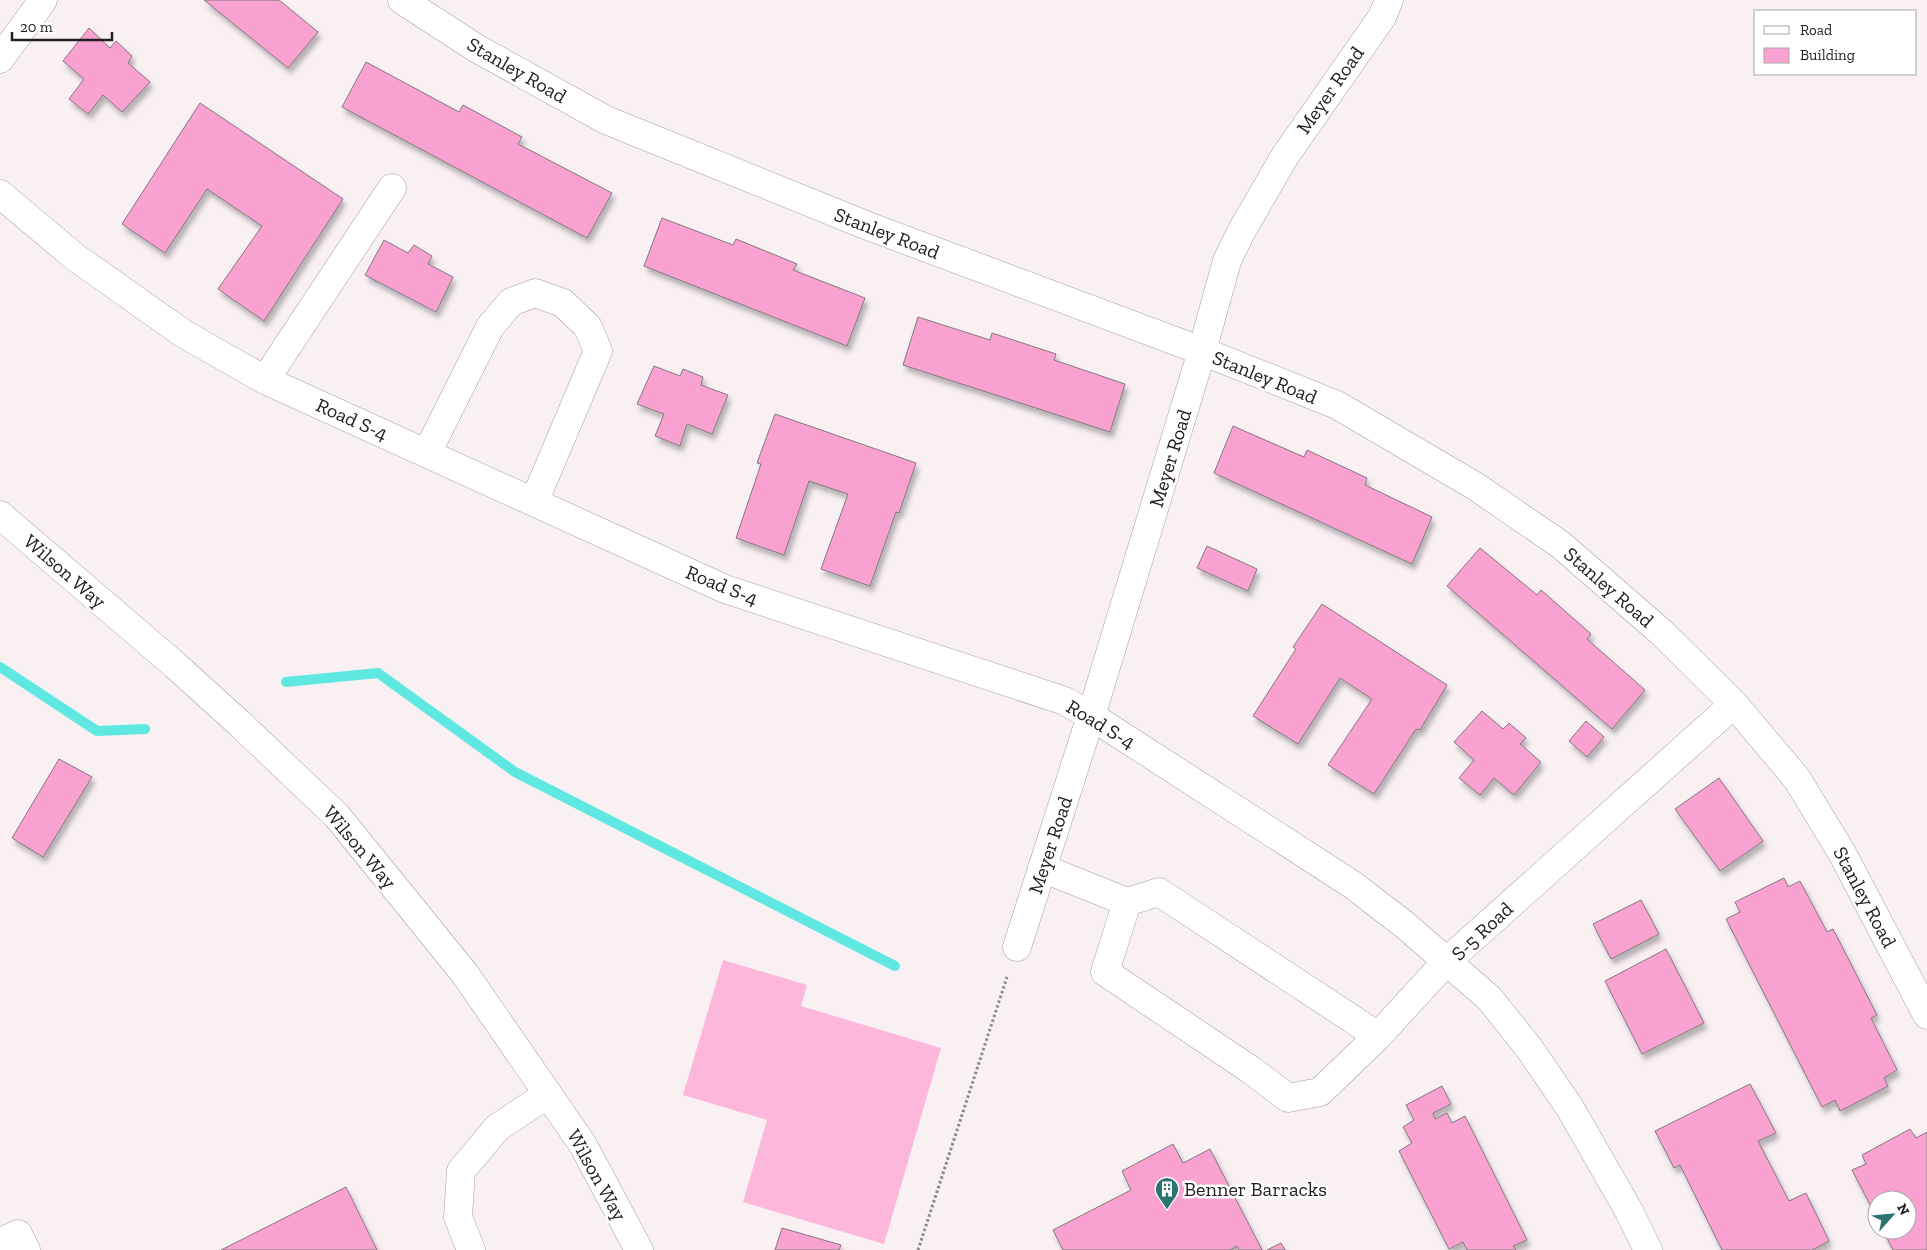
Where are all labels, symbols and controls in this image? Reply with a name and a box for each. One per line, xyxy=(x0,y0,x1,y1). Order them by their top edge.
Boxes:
scale bar xyxy=(12,10,112,42)
legend xyxy=(1754,10,1917,75)
text: 20 m xyxy=(20,18,53,36)
text: Road xyxy=(1800,21,1833,39)
street label: Stanley Road xyxy=(463,32,571,108)
street label: Meyer Road xyxy=(1291,42,1369,138)
text: Building xyxy=(1800,46,1855,64)
street label: Stanley Road xyxy=(831,202,943,264)
street label: Stanley Road xyxy=(1209,345,1321,409)
street label: Road S-4 xyxy=(312,393,392,445)
street label: Meyer Road xyxy=(1144,406,1196,510)
street label: Wilson Way xyxy=(19,529,112,614)
street label: Stanley Road xyxy=(1559,542,1659,632)
street label: Road S-4 xyxy=(682,560,762,610)
street label: Road S-4 xyxy=(1062,694,1140,754)
street label: Meyer Road xyxy=(1023,793,1077,897)
street label: Wilson Way xyxy=(318,801,402,894)
street label: Stanley Road xyxy=(1828,842,1902,952)
street label: S-5 Road xyxy=(1446,897,1518,965)
street label: Wilson Way xyxy=(562,1125,632,1226)
building icon: Benner Barracks xyxy=(1154,1176,1180,1210)
place label: Benner Barracks xyxy=(1184,1177,1327,1201)
north arrow xyxy=(1867,1190,1917,1240)
text: N xyxy=(1893,1201,1913,1218)

